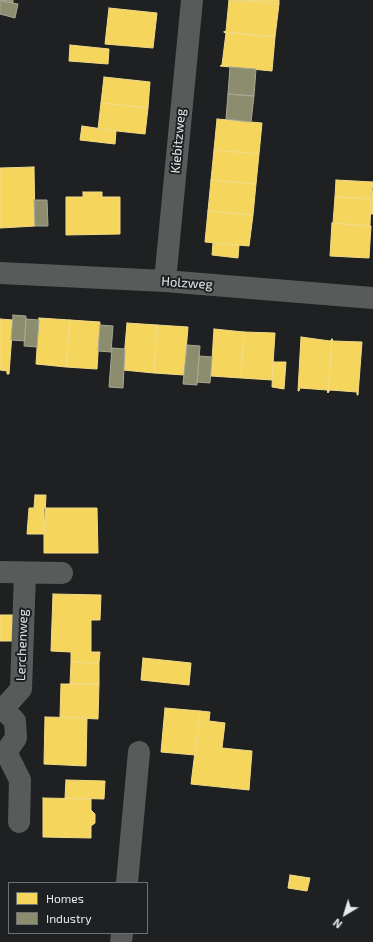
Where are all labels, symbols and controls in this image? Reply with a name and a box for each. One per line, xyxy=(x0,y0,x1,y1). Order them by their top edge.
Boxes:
street label: Kiebitzweg xyxy=(167,108,189,174)
street label: Holzweg xyxy=(161,273,213,293)
street label: Lerchenweg xyxy=(13,609,31,681)
legend xyxy=(8,882,148,934)
text: Homes xyxy=(46,891,84,905)
north arrow xyxy=(325,894,365,934)
text: Industry xyxy=(46,911,92,925)
text: N xyxy=(330,916,344,931)

